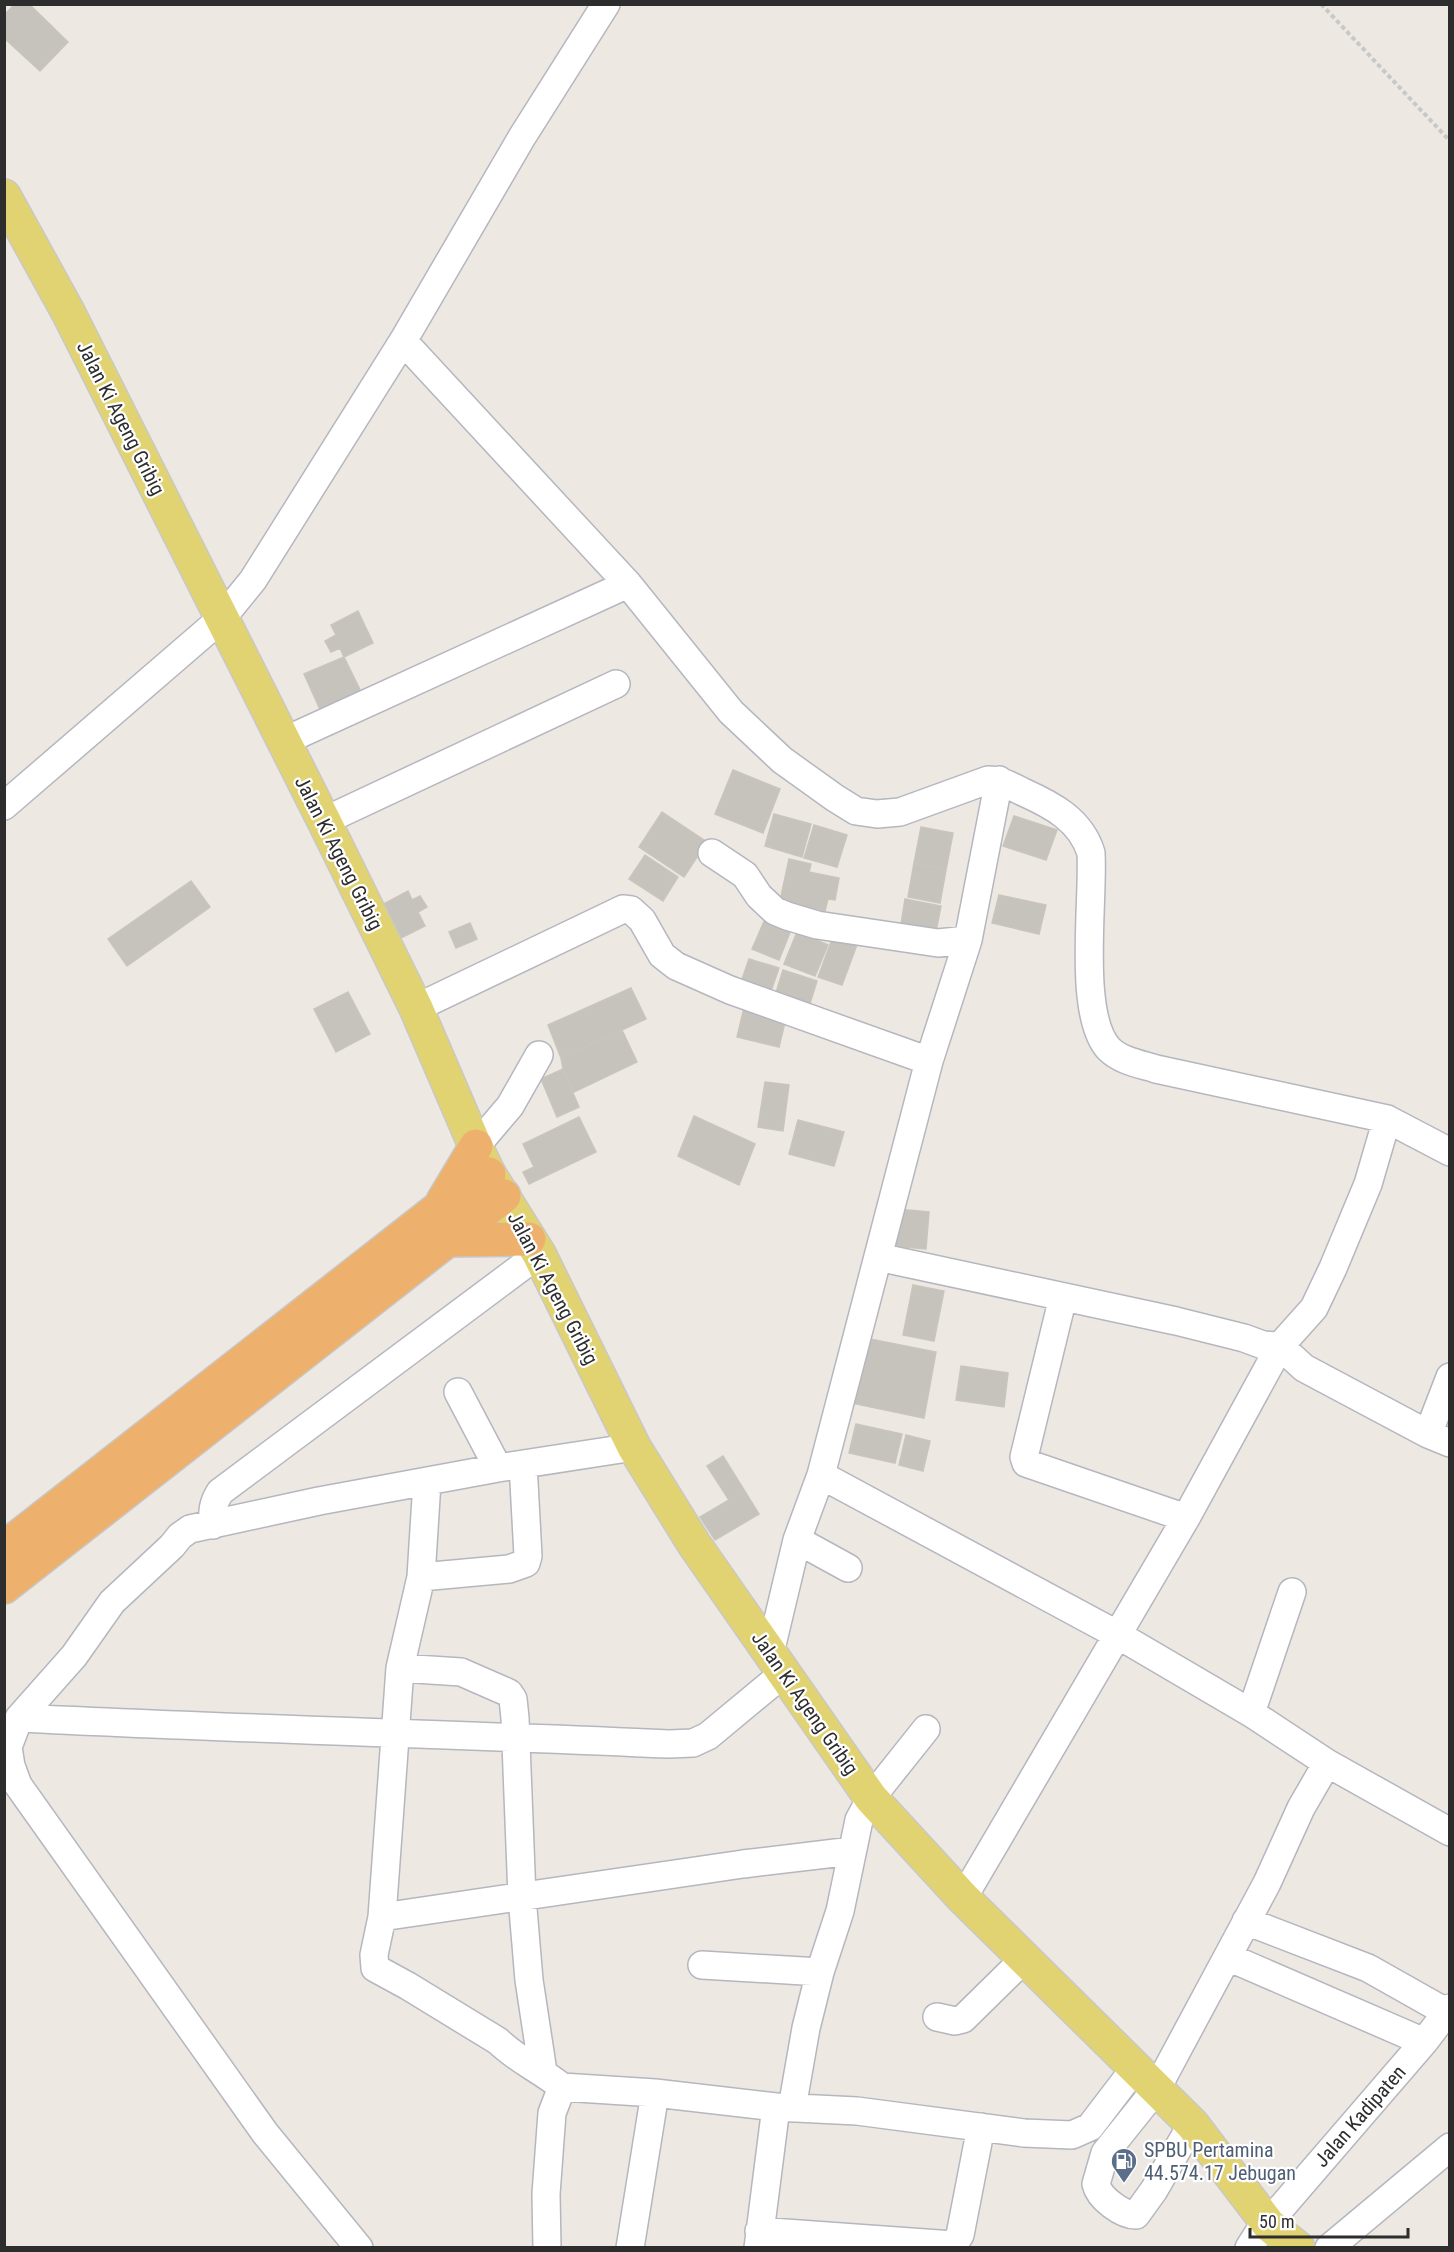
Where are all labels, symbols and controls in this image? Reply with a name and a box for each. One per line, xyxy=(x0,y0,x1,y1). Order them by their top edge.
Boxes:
street label: Jalan Ki Ageng Gribig xyxy=(72,337,170,499)
street label: Jalan Ki Ageng Gribig xyxy=(290,772,388,934)
street label: Jalan Ki Ageng Gribig xyxy=(503,1208,603,1368)
street label: Jalan Ki Ageng Gribig xyxy=(747,1627,863,1779)
street label: Jalan Kadipaten xyxy=(1309,2060,1411,2172)
place label: SPBU Pertamina 44.574.17 Jebugan xyxy=(1144,2138,1296,2185)
fuel station icon: SPBU Pertamina 44.574.17 Jebugan xyxy=(1109,2146,1139,2184)
scale bar xyxy=(1250,2201,1408,2239)
text: 50 m xyxy=(1259,2211,1294,2232)

